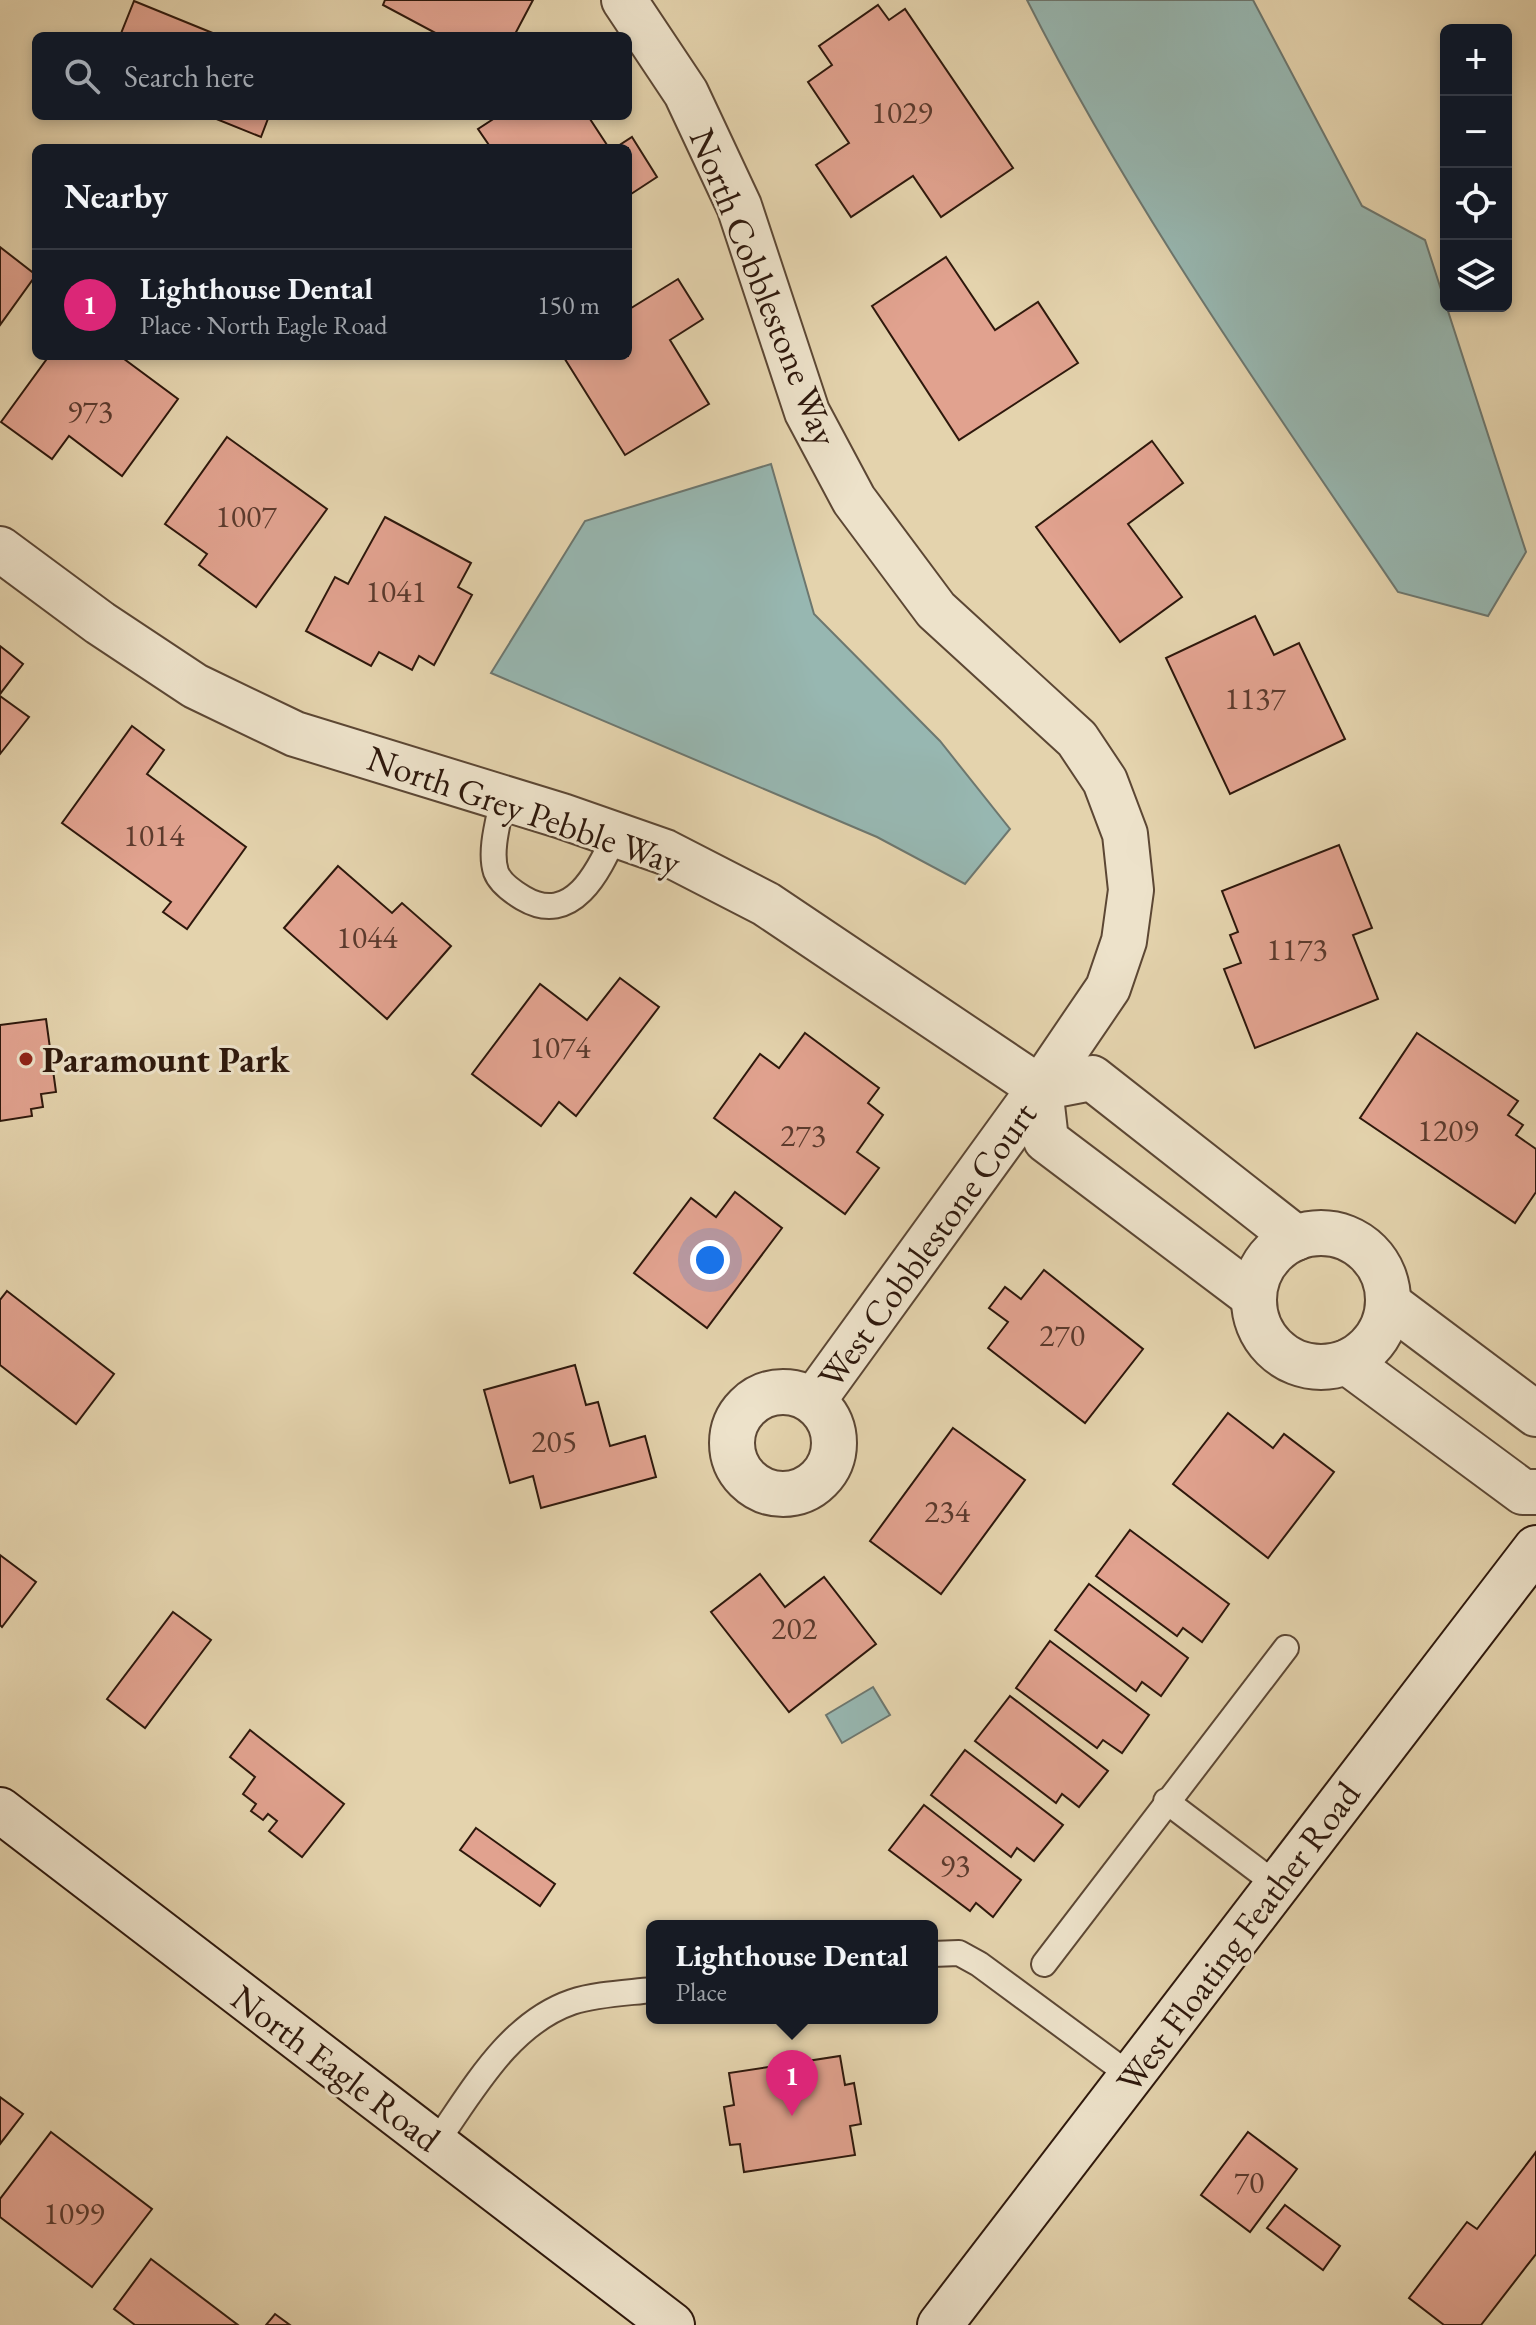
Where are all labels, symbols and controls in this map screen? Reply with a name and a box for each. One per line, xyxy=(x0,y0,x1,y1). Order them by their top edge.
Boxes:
map controls xyxy=(1440,24,1512,312)
button: + xyxy=(1440,24,1512,96)
search box xyxy=(32,32,632,120)
icon: search xyxy=(60,54,104,98)
text: Search here xyxy=(124,57,254,96)
house number: 1029 xyxy=(871,91,933,133)
button: − xyxy=(1440,96,1512,168)
street label: North Cobblestone Way xyxy=(679,121,849,453)
button: locate xyxy=(1440,168,1512,240)
text: Nearby xyxy=(64,174,168,218)
button: layers xyxy=(1440,240,1512,312)
text: Lighthouse Dental xyxy=(140,269,373,308)
text: 1 xyxy=(83,288,97,322)
text: 150 m xyxy=(537,288,600,322)
text: Place · North Eagle Road xyxy=(140,308,387,342)
house number: 973 xyxy=(67,390,113,432)
house number: 1007 xyxy=(215,495,277,537)
house number: 1041 xyxy=(365,570,427,612)
house number: 1137 xyxy=(1224,677,1286,719)
street label: North Grey Pebble Way xyxy=(361,734,687,886)
house number: 1014 xyxy=(123,814,185,856)
house number: 1044 xyxy=(336,916,398,958)
house number: 1173 xyxy=(1266,928,1328,970)
house number: 1074 xyxy=(529,1026,591,1068)
place label: Paramount Park xyxy=(42,1036,291,1083)
marker: Paramount Park xyxy=(17,1050,35,1068)
street label: West Cobblestone Court xyxy=(807,1092,1047,1397)
house number: 1209 xyxy=(1417,1109,1479,1151)
house number: 273 xyxy=(780,1114,826,1156)
your location xyxy=(690,1240,730,1280)
house number: 270 xyxy=(1039,1314,1085,1356)
house number: 205 xyxy=(531,1420,577,1462)
house number: 234 xyxy=(924,1490,971,1532)
house number: 202 xyxy=(771,1607,818,1649)
street label: West Floating Feather Road xyxy=(1105,1771,1371,2102)
house number: 93 xyxy=(940,1844,970,1886)
popup xyxy=(646,1920,938,2024)
text: Lighthouse Dental xyxy=(676,1936,908,1975)
street label: North Eagle Road xyxy=(222,1974,451,2162)
text: Place xyxy=(676,1975,727,2009)
pin: 1 xyxy=(766,2050,818,2116)
house number: 70 xyxy=(1234,2161,1264,2203)
house number: 1099 xyxy=(43,2192,105,2234)

